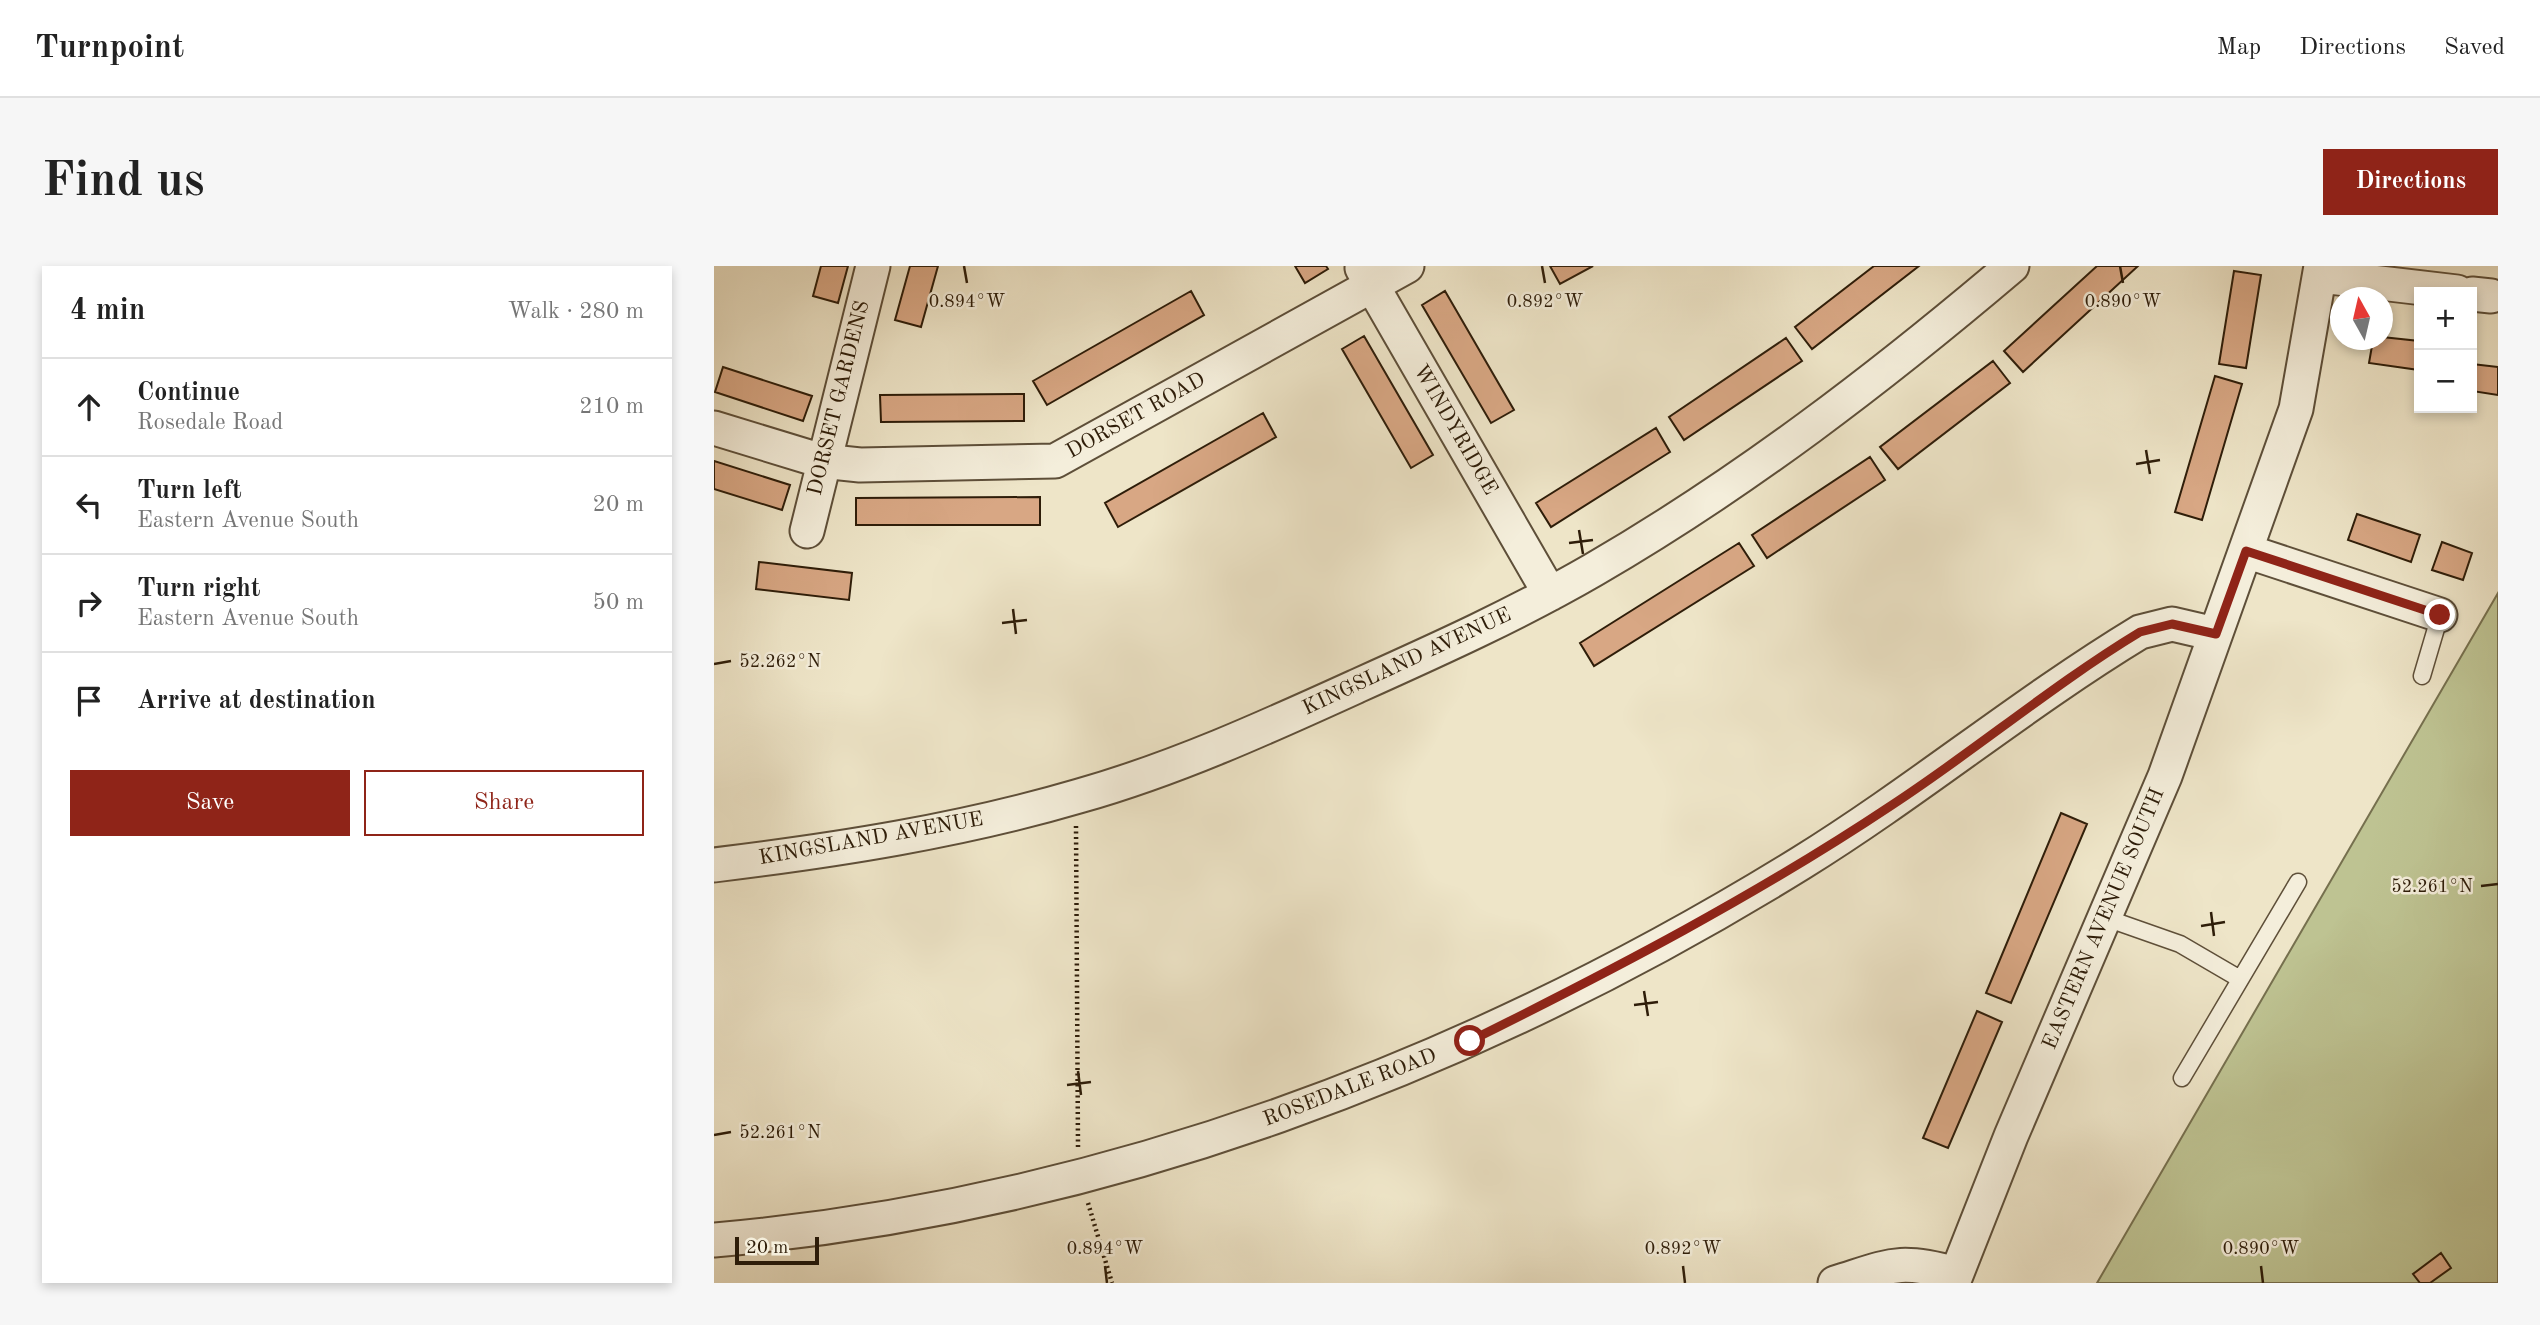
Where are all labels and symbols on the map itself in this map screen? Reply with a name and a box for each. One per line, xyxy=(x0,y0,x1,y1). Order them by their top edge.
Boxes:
north arrow xyxy=(2330,287,2393,350)
text: 0.894°W xyxy=(929,293,1005,311)
text: 0.892°W xyxy=(1507,293,1583,311)
text: 0.890°W xyxy=(2085,293,2161,311)
street label: DORSET GARDENS xyxy=(805,298,873,498)
street label: WINDYRIDGE xyxy=(1409,361,1501,499)
street label: DORSET ROAD xyxy=(1063,369,1209,463)
route end xyxy=(2424,599,2455,630)
street label: KINGSLAND AVENUE xyxy=(1300,604,1514,720)
text: 52.262°N xyxy=(739,653,821,671)
street label: EASTERN AVENUE SOUTH xyxy=(2039,785,2169,1053)
street label: KINGSLAND AVENUE xyxy=(757,809,985,869)
text: 52.261°N xyxy=(2391,878,2473,896)
route start xyxy=(1454,1025,1485,1056)
street label: ROSEDALE ROAD xyxy=(1261,1045,1439,1131)
text: 52.261°N xyxy=(739,1124,821,1142)
scale bar xyxy=(735,1234,819,1266)
text: 0.894°W xyxy=(1067,1240,1143,1258)
text: 0.892°W xyxy=(1645,1240,1721,1258)
text: 0.890°W xyxy=(2223,1240,2299,1258)

